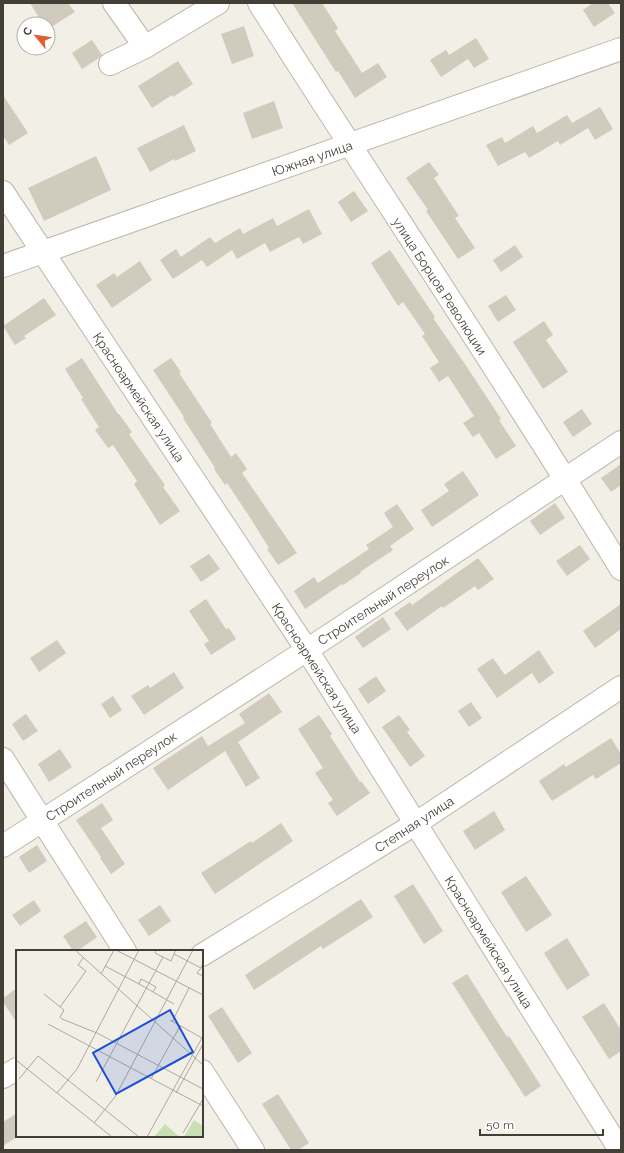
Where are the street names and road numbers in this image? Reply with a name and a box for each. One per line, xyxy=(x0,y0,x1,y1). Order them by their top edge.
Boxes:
street label: Южная улица xyxy=(270,138,354,179)
street label: улица Борцов Революции xyxy=(390,215,490,358)
street label: Красноармейская улица xyxy=(90,330,188,465)
street label: Строительный переулок xyxy=(315,552,452,648)
street label: Красноармейская улица xyxy=(269,600,364,736)
street label: Строительный переулок xyxy=(43,728,180,824)
street label: Степная улица xyxy=(372,793,457,856)
street label: Красноармейская улица xyxy=(442,873,535,1011)

